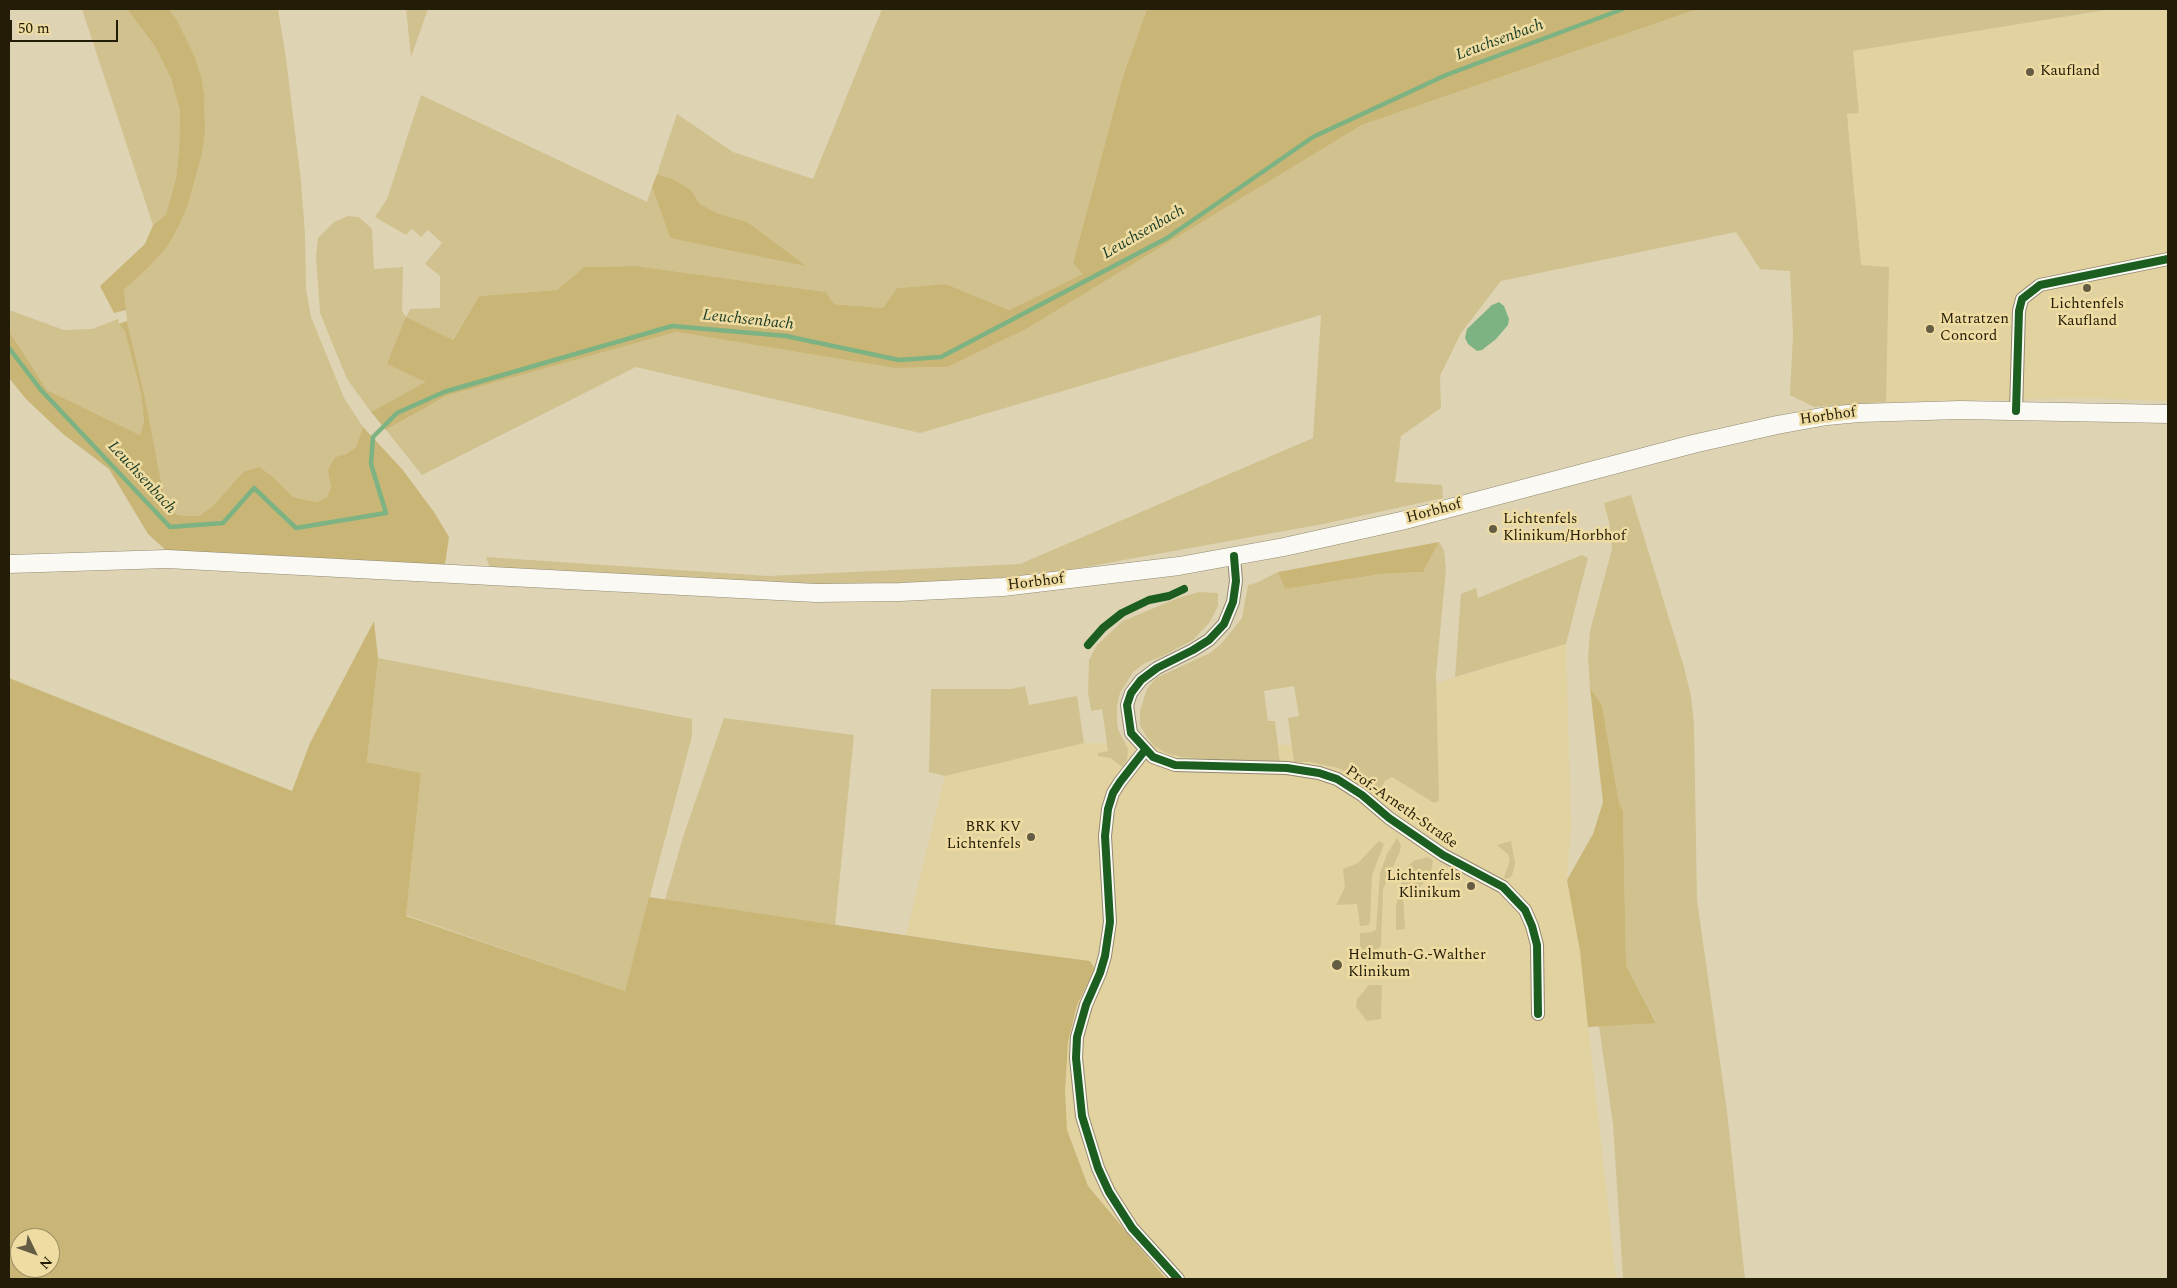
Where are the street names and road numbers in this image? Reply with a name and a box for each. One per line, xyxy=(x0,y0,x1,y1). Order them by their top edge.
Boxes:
street label: Horbhof xyxy=(1799,404,1857,430)
street label: Horbhof xyxy=(1404,496,1464,528)
street label: Horbhof xyxy=(1007,571,1065,595)
street label: Prof.-Arneth-Straße xyxy=(1342,763,1460,853)

